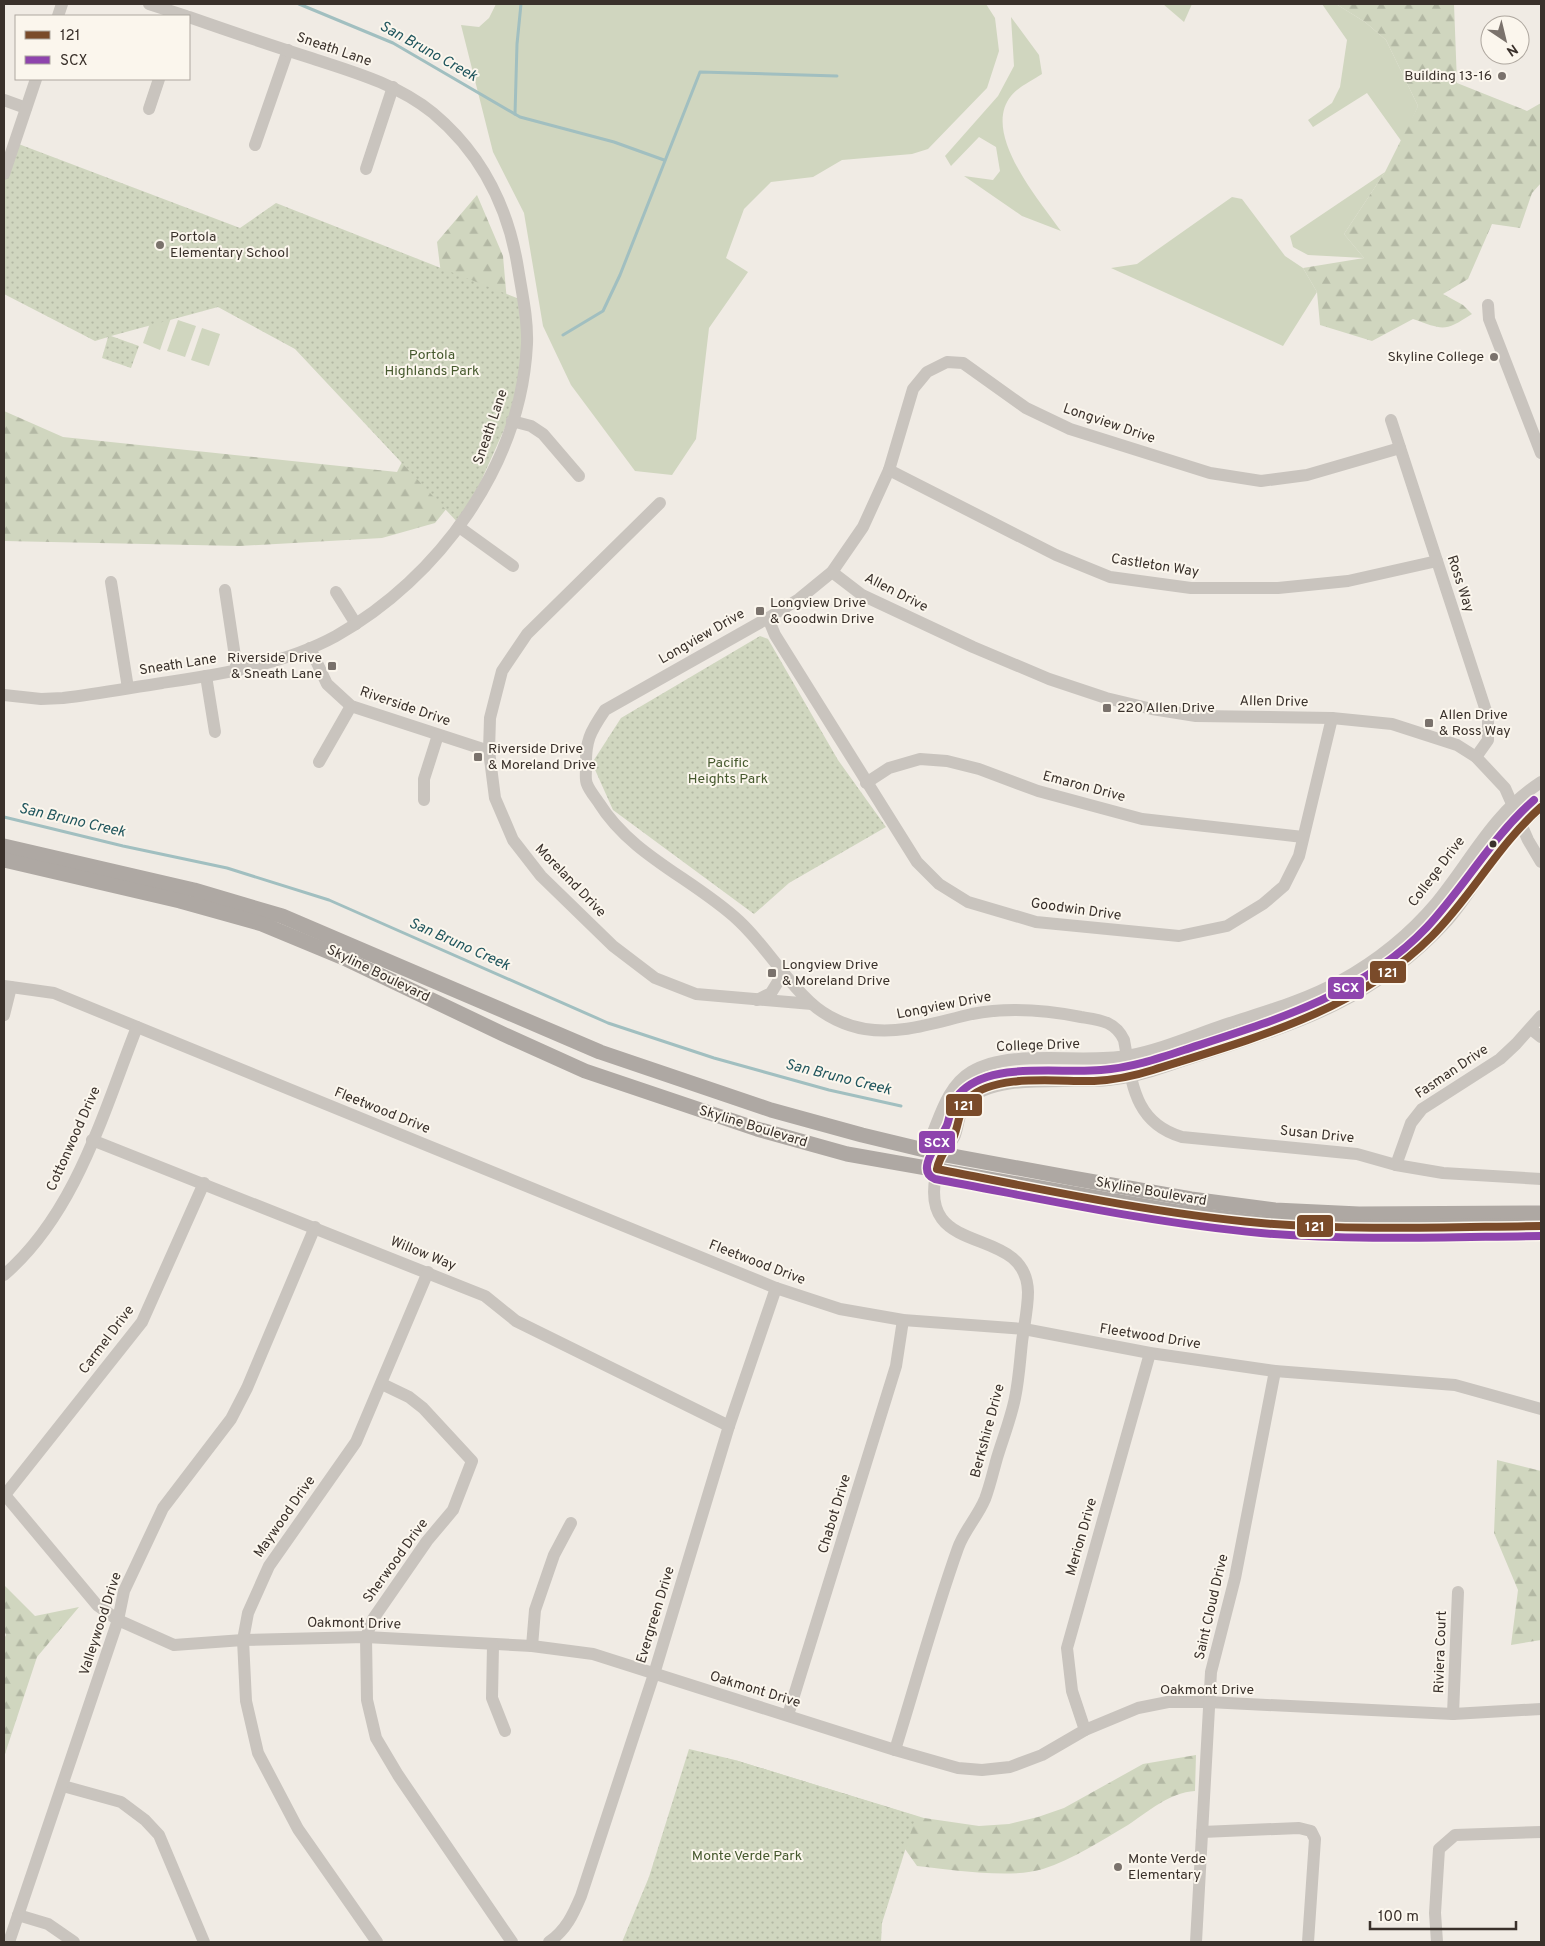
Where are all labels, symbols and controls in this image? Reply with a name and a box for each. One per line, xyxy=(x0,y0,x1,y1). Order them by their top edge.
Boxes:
legend xyxy=(15,15,190,80)
north arrow xyxy=(1480,15,1530,65)
water label: San Bruno Creek xyxy=(376,17,480,87)
text: 121 xyxy=(60,27,80,46)
street label: Sneath Lane xyxy=(294,29,374,71)
text: N xyxy=(1503,40,1521,59)
text: SCX xyxy=(60,52,88,71)
place label: Building 13-16 xyxy=(1404,68,1492,85)
marker: Building 13-16 xyxy=(1496,70,1508,82)
place label: Portola Elementary School xyxy=(170,229,289,262)
marker: Portola Elementary School xyxy=(154,239,166,251)
park label: Portola Highlands Park xyxy=(384,347,480,380)
place label: Skyline College xyxy=(1387,349,1484,366)
marker: Skyline College xyxy=(1488,351,1500,363)
street label: Sneath Lane xyxy=(470,387,512,467)
street label: Longview Drive xyxy=(1061,400,1157,448)
street label: Castleton Way xyxy=(1110,551,1200,581)
street label: Ross Way xyxy=(1443,553,1477,615)
street label: Allen Drive xyxy=(861,570,931,616)
place label: Longview Drive & Goodwin Drive xyxy=(770,595,874,628)
marker: Longview Drive & Goodwin Drive xyxy=(754,605,766,617)
street label: Longview Drive xyxy=(656,606,748,668)
street label: Sneath Lane xyxy=(138,650,218,680)
place label: Riverside Drive & Sneath Lane xyxy=(227,650,322,683)
marker: Riverside Drive & Sneath Lane xyxy=(326,660,338,672)
street label: Riverside Drive xyxy=(357,684,453,730)
street label: Allen Drive xyxy=(1239,693,1309,711)
place label: 220 Allen Drive xyxy=(1117,700,1215,717)
marker: 220 Allen Drive xyxy=(1101,702,1113,714)
place label: Allen Drive & Ross Way xyxy=(1439,707,1511,740)
marker: Allen Drive & Ross Way xyxy=(1423,717,1435,729)
place label: Riverside Drive & Moreland Drive xyxy=(488,741,596,774)
marker: Riverside Drive & Moreland Drive xyxy=(472,751,484,763)
park label: Pacific Heights Park xyxy=(688,755,768,788)
street label: Emaron Drive xyxy=(1041,768,1127,806)
water label: San Bruno Creek xyxy=(17,800,127,843)
street label: College Drive xyxy=(1405,833,1469,911)
unlabelled marker xyxy=(1488,839,1498,849)
street label: Moreland Drive xyxy=(531,841,609,921)
street label: Goodwin Drive xyxy=(1030,895,1122,925)
water label: San Bruno Creek xyxy=(406,914,513,976)
street label: Skyline Boulevard xyxy=(324,942,432,1006)
place label: Longview Drive & Moreland Drive xyxy=(782,957,890,990)
line badge: 121 xyxy=(1369,960,1407,984)
text: 121 xyxy=(1378,965,1398,982)
marker: Longview Drive & Moreland Drive xyxy=(766,967,778,979)
line badge: SCX xyxy=(1327,976,1365,1000)
text: SCX xyxy=(1333,980,1359,997)
street label: Longview Drive xyxy=(895,988,993,1024)
street label: College Drive xyxy=(996,1036,1080,1056)
street label: Fasman Drive xyxy=(1412,1041,1492,1103)
water label: San Bruno Creek xyxy=(783,1056,893,1100)
street label: Cottonwood Drive xyxy=(43,1084,105,1194)
street label: Fleetwood Drive xyxy=(332,1084,432,1138)
line badge: 121 xyxy=(945,1093,983,1117)
text: 121 xyxy=(954,1098,974,1115)
street label: Skyline Boulevard xyxy=(697,1102,809,1152)
street label: Susan Drive xyxy=(1279,1123,1355,1147)
line badge: SCX xyxy=(918,1130,956,1154)
text: SCX xyxy=(924,1135,950,1152)
street label: Skyline Boulevard xyxy=(1094,1174,1208,1210)
line badge: 121 xyxy=(1296,1214,1334,1238)
text: 121 xyxy=(1305,1219,1325,1236)
street label: Willow Way xyxy=(388,1233,458,1275)
street label: Fleetwood Drive xyxy=(706,1237,808,1289)
street label: Carmel Drive xyxy=(76,1302,138,1378)
street label: Fleetwood Drive xyxy=(1098,1321,1202,1353)
street label: Berkshire Drive xyxy=(967,1382,1009,1480)
street label: Chabot Drive xyxy=(815,1472,855,1556)
street label: Maywood Drive xyxy=(251,1473,319,1561)
street label: Merion Drive xyxy=(1063,1496,1101,1578)
street label: Sherwood Drive xyxy=(360,1516,432,1606)
street label: Saint Cloud Drive xyxy=(1192,1552,1232,1662)
street label: Evergreen Drive xyxy=(633,1565,679,1665)
street label: Valleywood Drive xyxy=(76,1570,126,1678)
street label: Riviera Court xyxy=(1431,1610,1451,1694)
street label: Oakmont Drive xyxy=(307,1615,401,1633)
street label: Oakmont Drive xyxy=(708,1668,802,1712)
street label: Oakmont Drive xyxy=(1160,1682,1254,1699)
park label: Monte Verde Park xyxy=(692,1848,802,1865)
place label: Monte Verde Elementary xyxy=(1128,1851,1206,1884)
marker: Monte Verde Elementary xyxy=(1112,1861,1124,1873)
scale bar xyxy=(1370,1898,1516,1930)
text: 100 m xyxy=(1378,1908,1419,1927)

